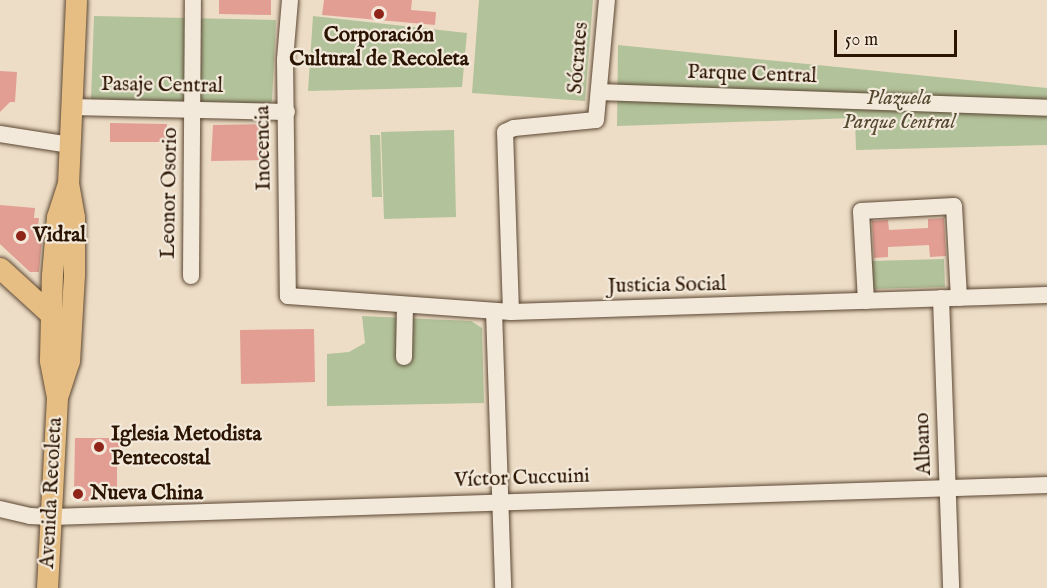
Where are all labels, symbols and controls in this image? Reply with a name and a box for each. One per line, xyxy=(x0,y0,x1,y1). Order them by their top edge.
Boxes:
marker: Corporación Cultural de Recoleta xyxy=(372,7,386,21)
scale bar xyxy=(837,18,960,56)
street label: Sócrates xyxy=(563,21,595,95)
place label: Corporación Cultural de Recoleta xyxy=(289,23,469,73)
text: 50 m xyxy=(845,29,878,52)
street label: Parque Central xyxy=(687,60,817,90)
street label: Pasaje Central xyxy=(101,72,223,100)
park label: Plazuela Parque Central xyxy=(843,86,955,136)
street label: Inocencia xyxy=(251,105,277,191)
street label: Leonor Osorio xyxy=(156,127,184,259)
place label: Vidral xyxy=(33,223,86,249)
marker: Vidral xyxy=(14,229,28,243)
street label: Justicia Social xyxy=(607,272,727,300)
street label: Albano xyxy=(910,412,938,476)
street label: Avenida Recoleta xyxy=(35,417,69,569)
place label: Iglesia Metodista Pentecostal xyxy=(111,422,262,472)
marker: Iglesia Metodista Pentecostal xyxy=(92,440,106,454)
street label: Víctor Cuccuini xyxy=(454,464,590,494)
place label: Nueva China xyxy=(90,481,203,507)
marker: Nueva China xyxy=(71,487,85,501)

